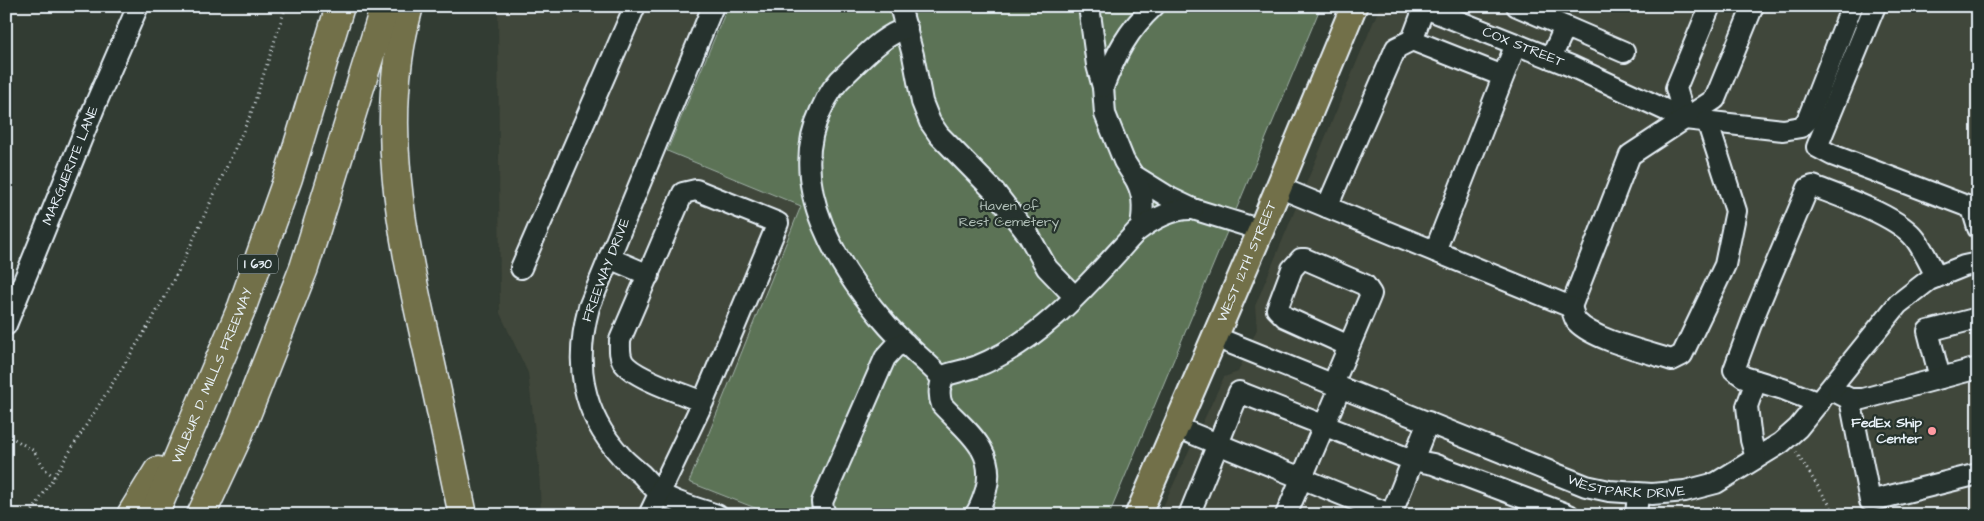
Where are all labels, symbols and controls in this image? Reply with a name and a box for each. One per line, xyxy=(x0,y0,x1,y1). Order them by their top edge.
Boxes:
street label: COX STREET xyxy=(1479,22,1567,72)
street label: MARGUERITE LANE xyxy=(38,102,104,228)
park label: Haven of Rest Cemetery xyxy=(959,196,1060,232)
street label: WEST 12TH STREET xyxy=(1212,197,1282,325)
street label: FREEWAY DRIVE xyxy=(577,215,635,325)
road number: I 630 xyxy=(238,254,278,274)
street label: WILBUR D. MILLS FREEWAY xyxy=(167,285,258,467)
place label: FedEx Ship Center xyxy=(1851,413,1922,449)
marker: FedEx Ship Center xyxy=(1926,425,1938,437)
street label: WESTPARK DRIVE xyxy=(1564,469,1687,504)

